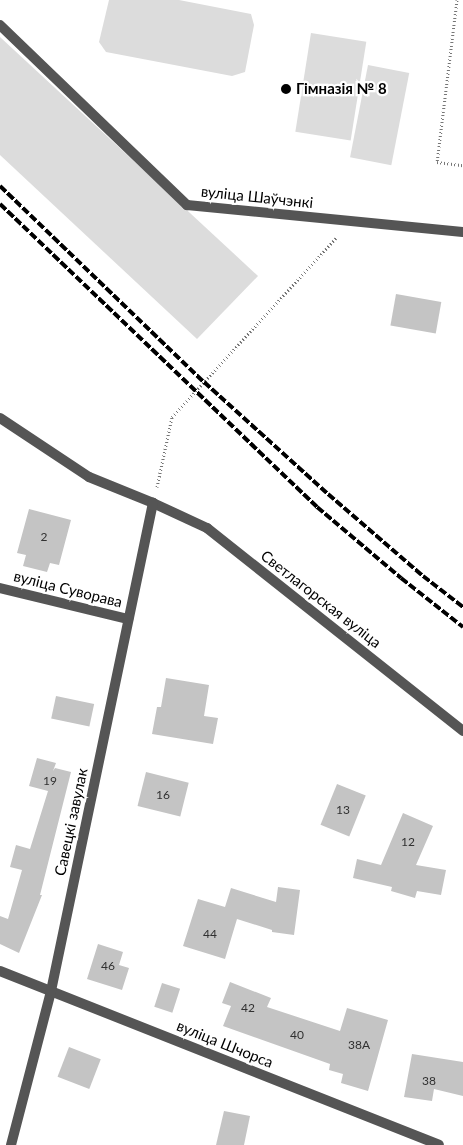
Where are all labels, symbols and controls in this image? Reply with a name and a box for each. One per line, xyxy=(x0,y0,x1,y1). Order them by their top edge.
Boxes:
place label: Гімназія № 8 xyxy=(296,80,387,98)
marker: Гімназія № 8 xyxy=(280,83,292,95)
street label: вуліца Шаўчэнкі xyxy=(200,182,314,212)
house number: 2 xyxy=(41,530,47,544)
street label: Светлагорская вуліца xyxy=(257,546,385,652)
street label: вуліца Суворава xyxy=(12,567,124,611)
street label: Савецкі завулак xyxy=(51,767,91,877)
house number: 19 xyxy=(43,774,57,788)
house number: 16 xyxy=(156,788,170,802)
house number: 13 xyxy=(336,803,350,817)
house number: 12 xyxy=(401,835,415,849)
house number: 44 xyxy=(203,927,217,941)
house number: 46 xyxy=(101,959,115,973)
house number: 42 xyxy=(241,1001,255,1015)
street label: вуліца Шчорса xyxy=(174,1017,276,1071)
house number: 40 xyxy=(290,1028,304,1042)
house number: 38А xyxy=(348,1038,370,1052)
house number: 38 xyxy=(422,1074,436,1088)

